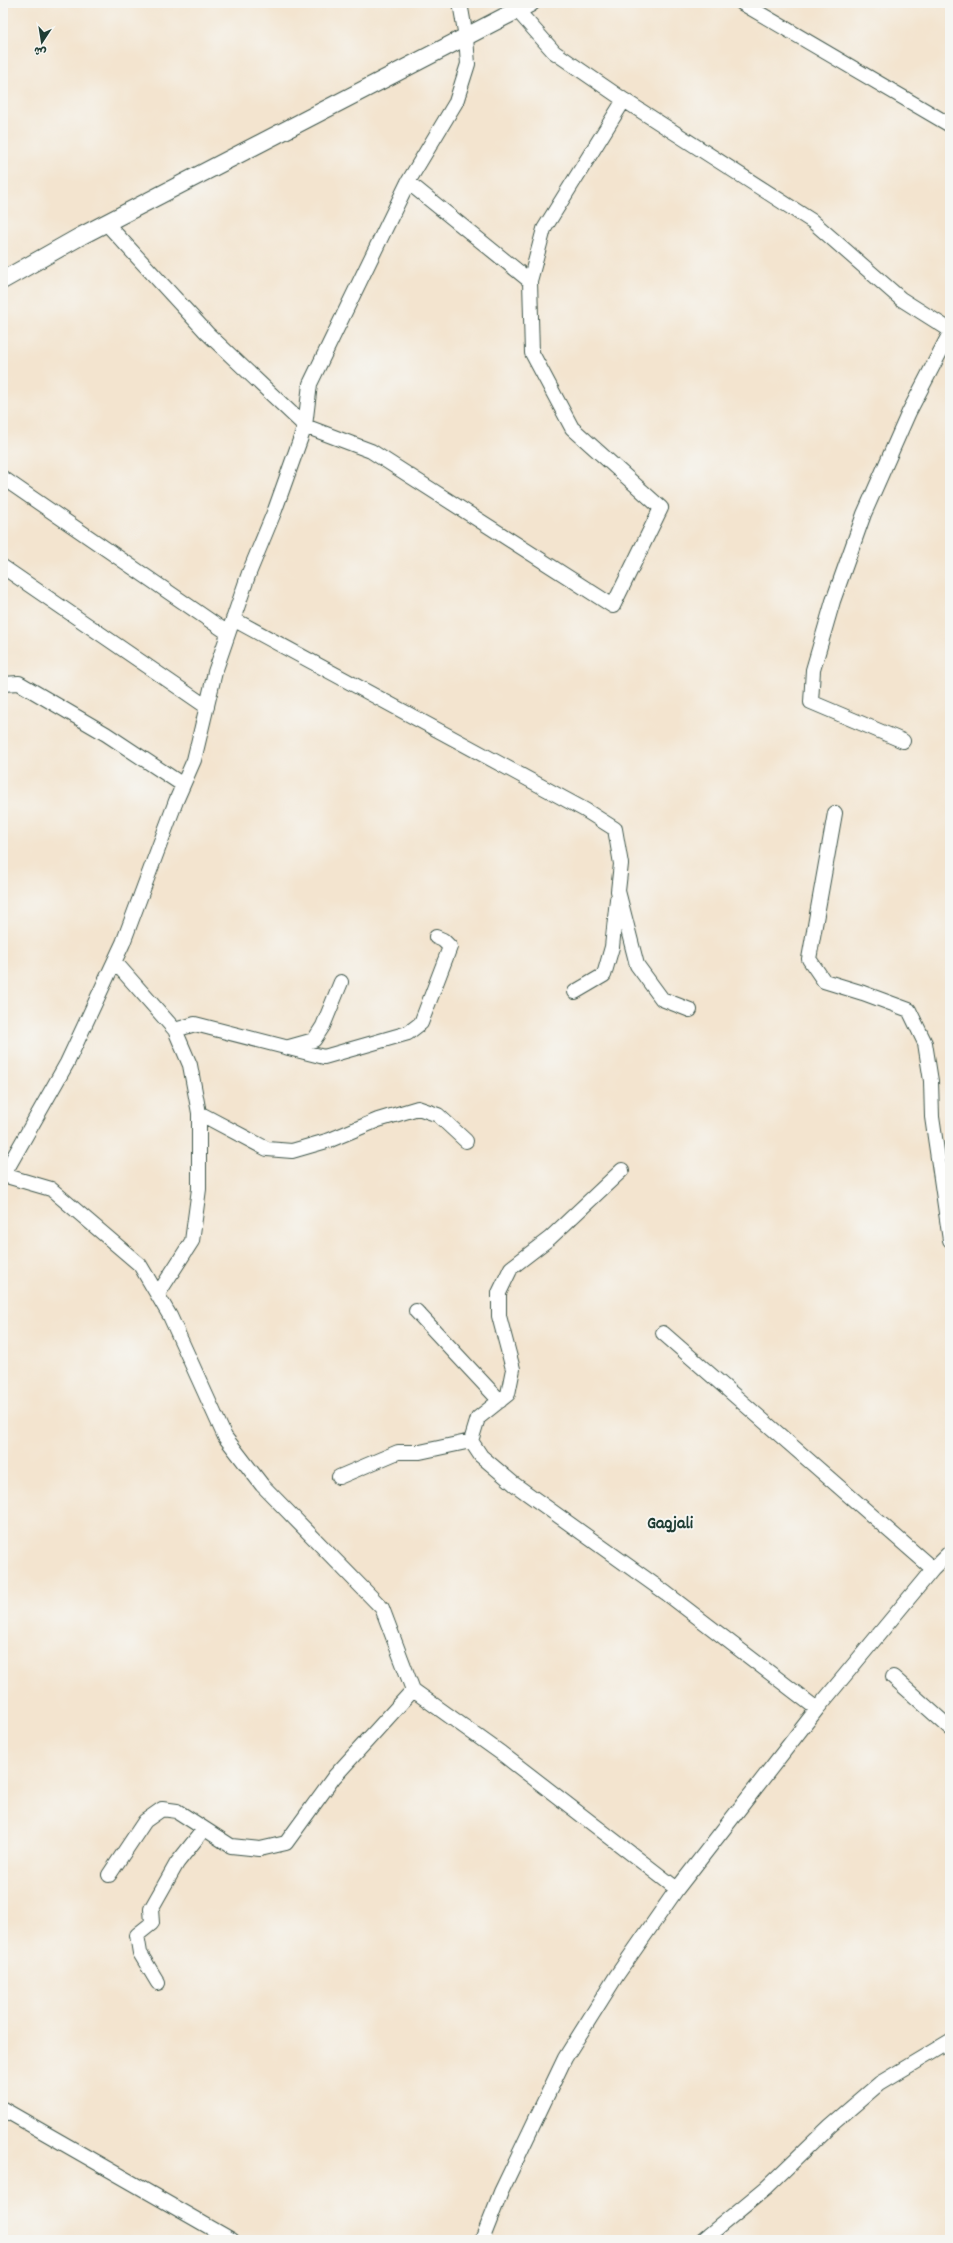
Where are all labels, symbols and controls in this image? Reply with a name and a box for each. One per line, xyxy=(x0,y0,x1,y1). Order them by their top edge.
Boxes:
north arrow xyxy=(22,22,62,62)
text: ش xyxy=(33,41,48,59)
district label: Gagjali xyxy=(647,1512,694,1537)

